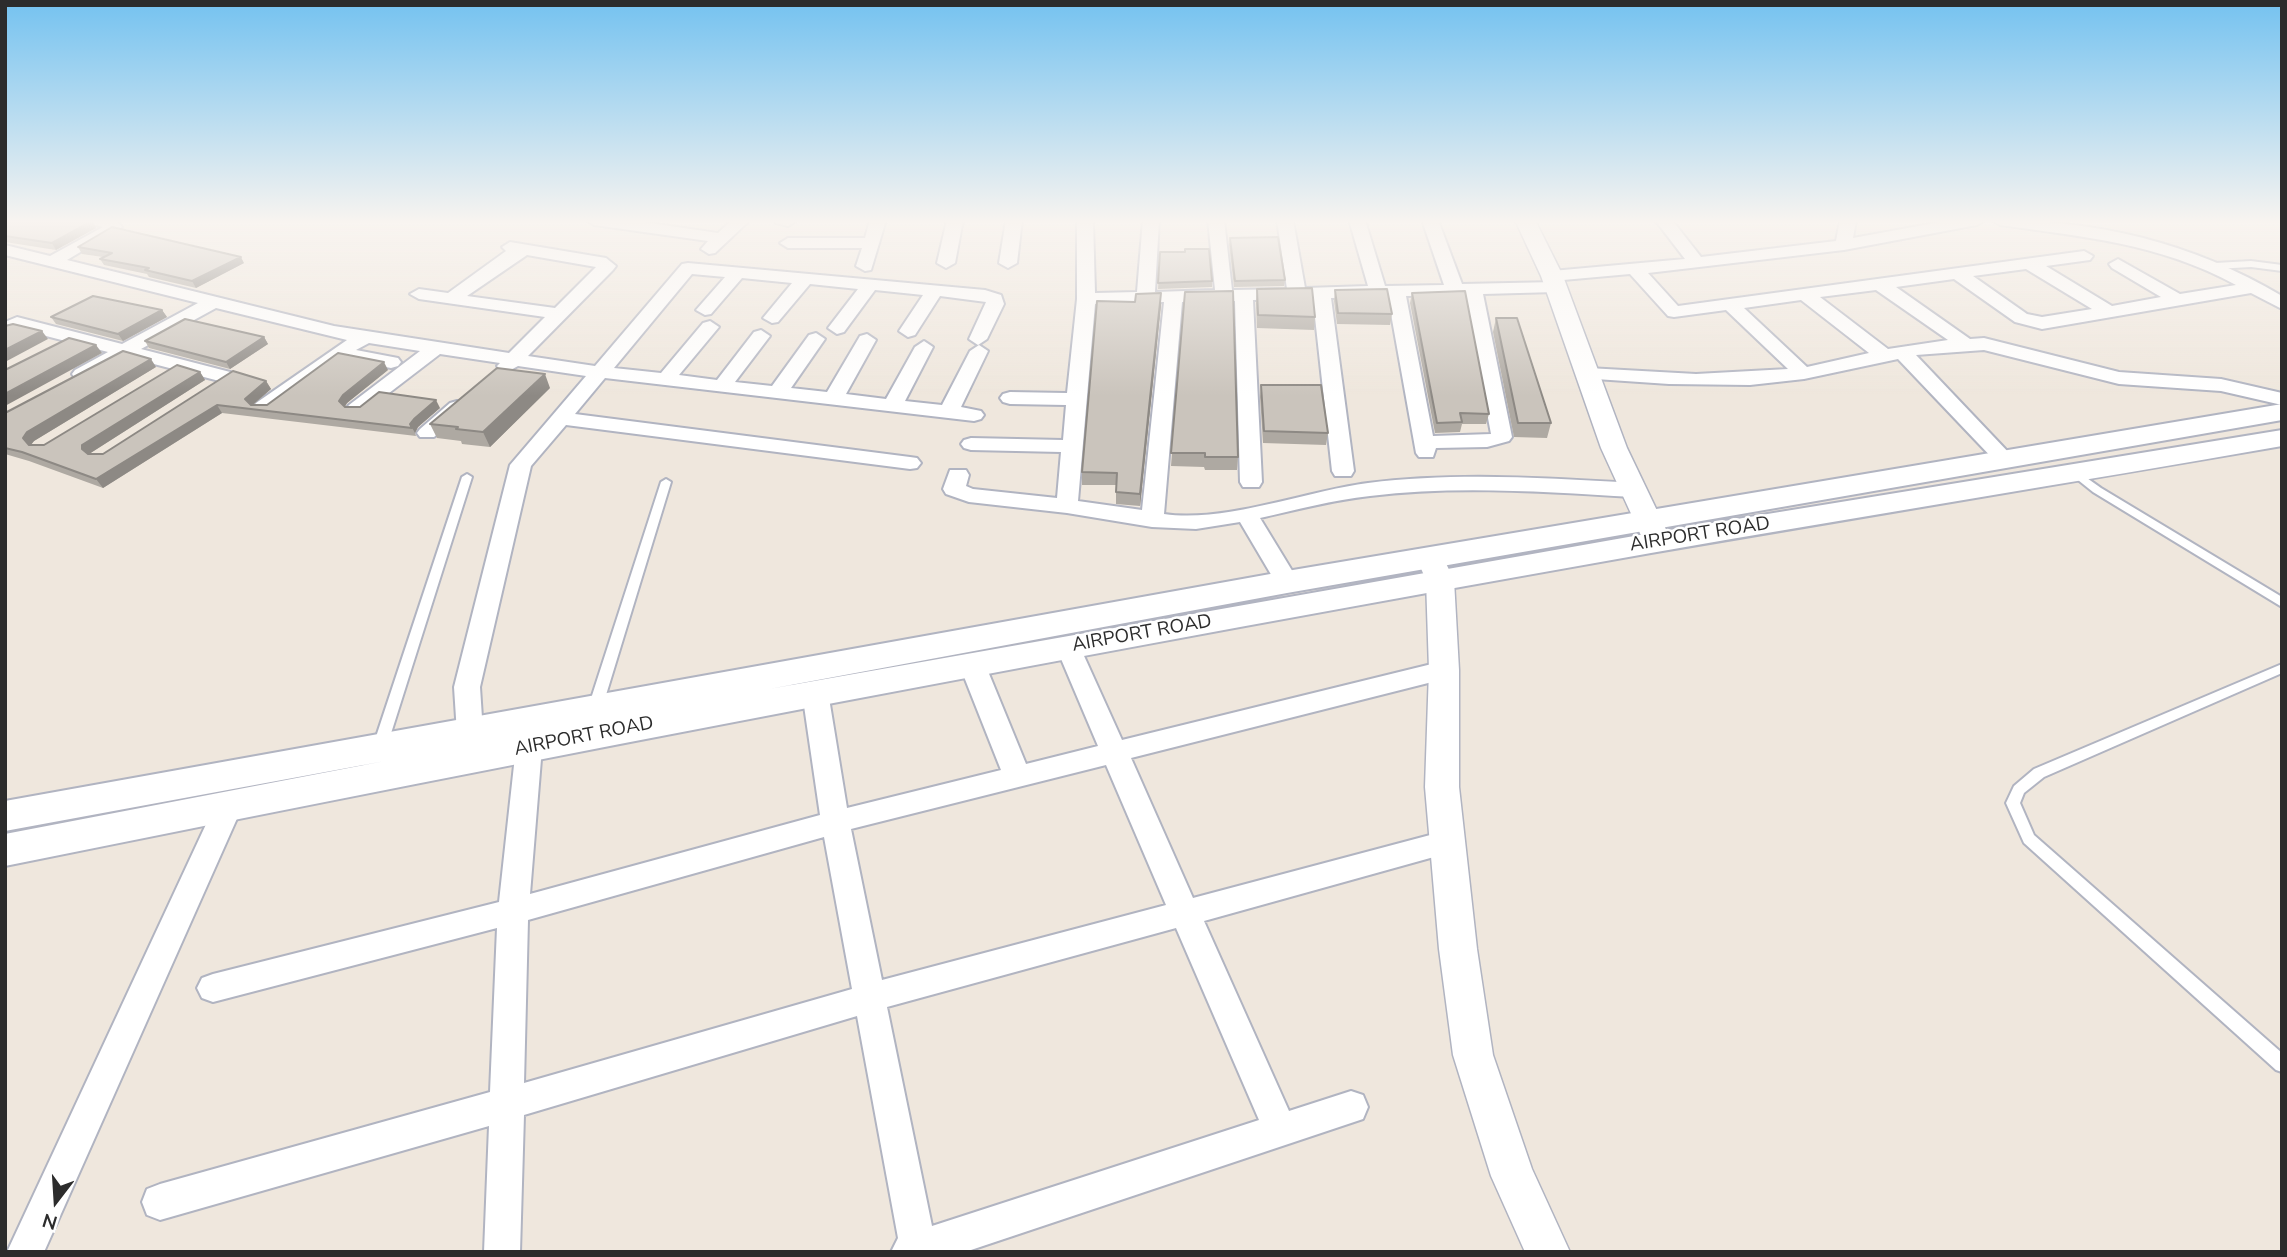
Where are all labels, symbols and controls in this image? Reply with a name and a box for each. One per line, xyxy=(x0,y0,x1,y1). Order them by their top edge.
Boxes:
street label: AIRPORT ROAD xyxy=(1628,513,1772,557)
street label: AIRPORT ROAD xyxy=(1070,610,1214,658)
street label: AIRPORT ROAD xyxy=(512,712,656,762)
north arrow xyxy=(21,1166,91,1236)
text: N xyxy=(39,1207,60,1236)

